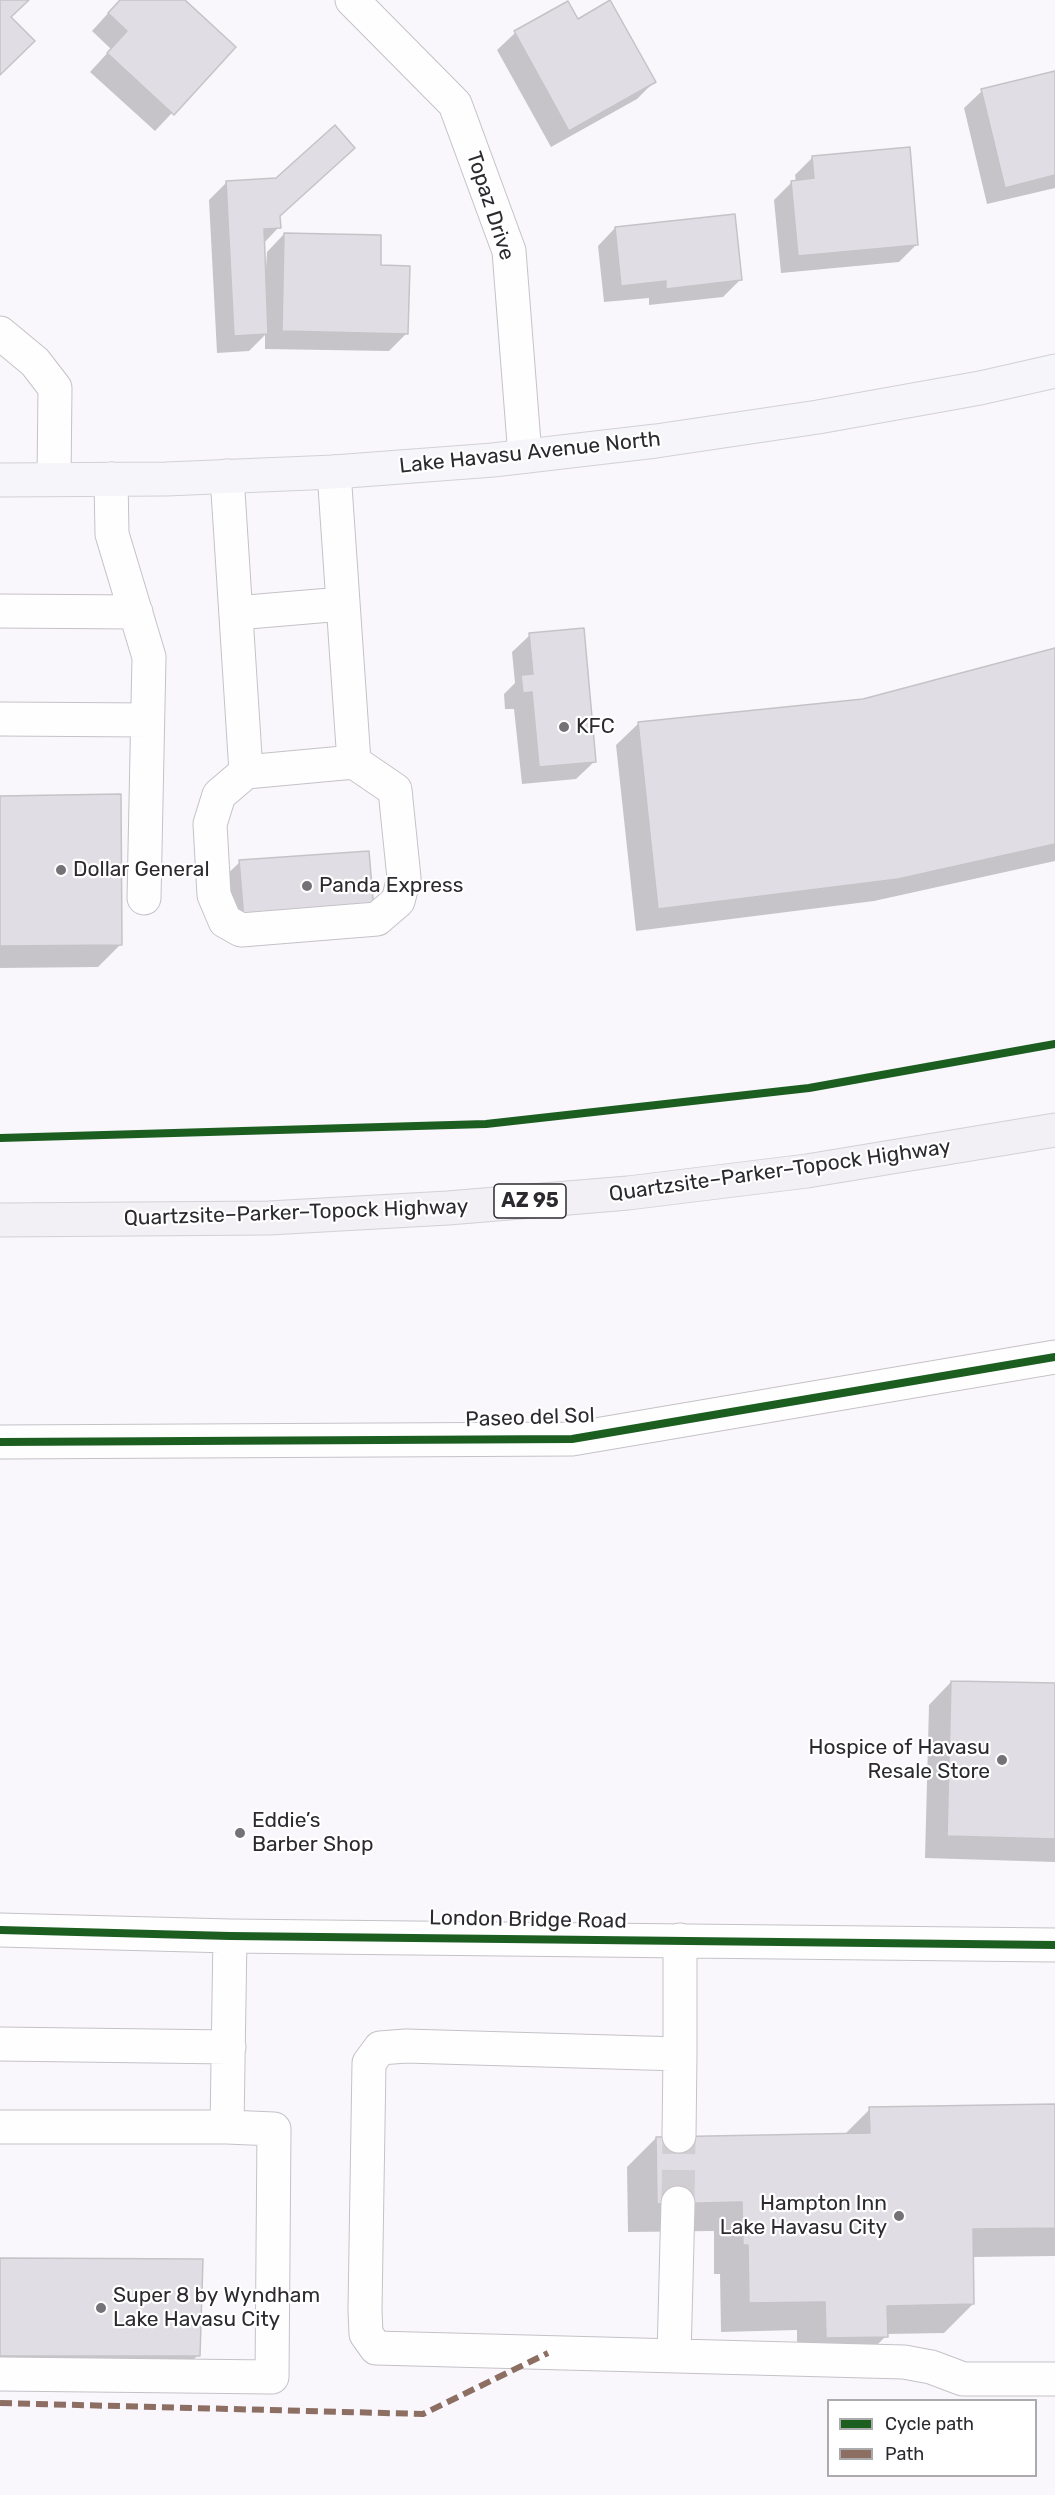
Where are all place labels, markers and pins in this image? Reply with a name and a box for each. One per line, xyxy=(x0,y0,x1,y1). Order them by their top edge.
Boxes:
place label: KFC xyxy=(576,714,615,740)
marker: KFC xyxy=(557,720,571,734)
place label: Dollar General xyxy=(73,857,209,883)
marker: Dollar General xyxy=(54,863,68,877)
place label: Panda Express xyxy=(319,873,463,899)
marker: Panda Express xyxy=(300,879,314,893)
place label: Hospice of Havasu Resale Store xyxy=(808,1735,990,1785)
marker: Hospice of Havasu Resale Store xyxy=(995,1753,1009,1767)
place label: Eddie’s Barber Shop xyxy=(252,1808,373,1858)
marker: Eddie’s Barber Shop xyxy=(233,1826,247,1840)
place label: Hampton Inn Lake Havasu City xyxy=(720,2191,887,2241)
marker: Hampton Inn Lake Havasu City xyxy=(892,2209,906,2223)
place label: Super 8 by Wyndham Lake Havasu City xyxy=(113,2283,320,2333)
marker: Super 8 by Wyndham Lake Havasu City xyxy=(94,2301,108,2315)

